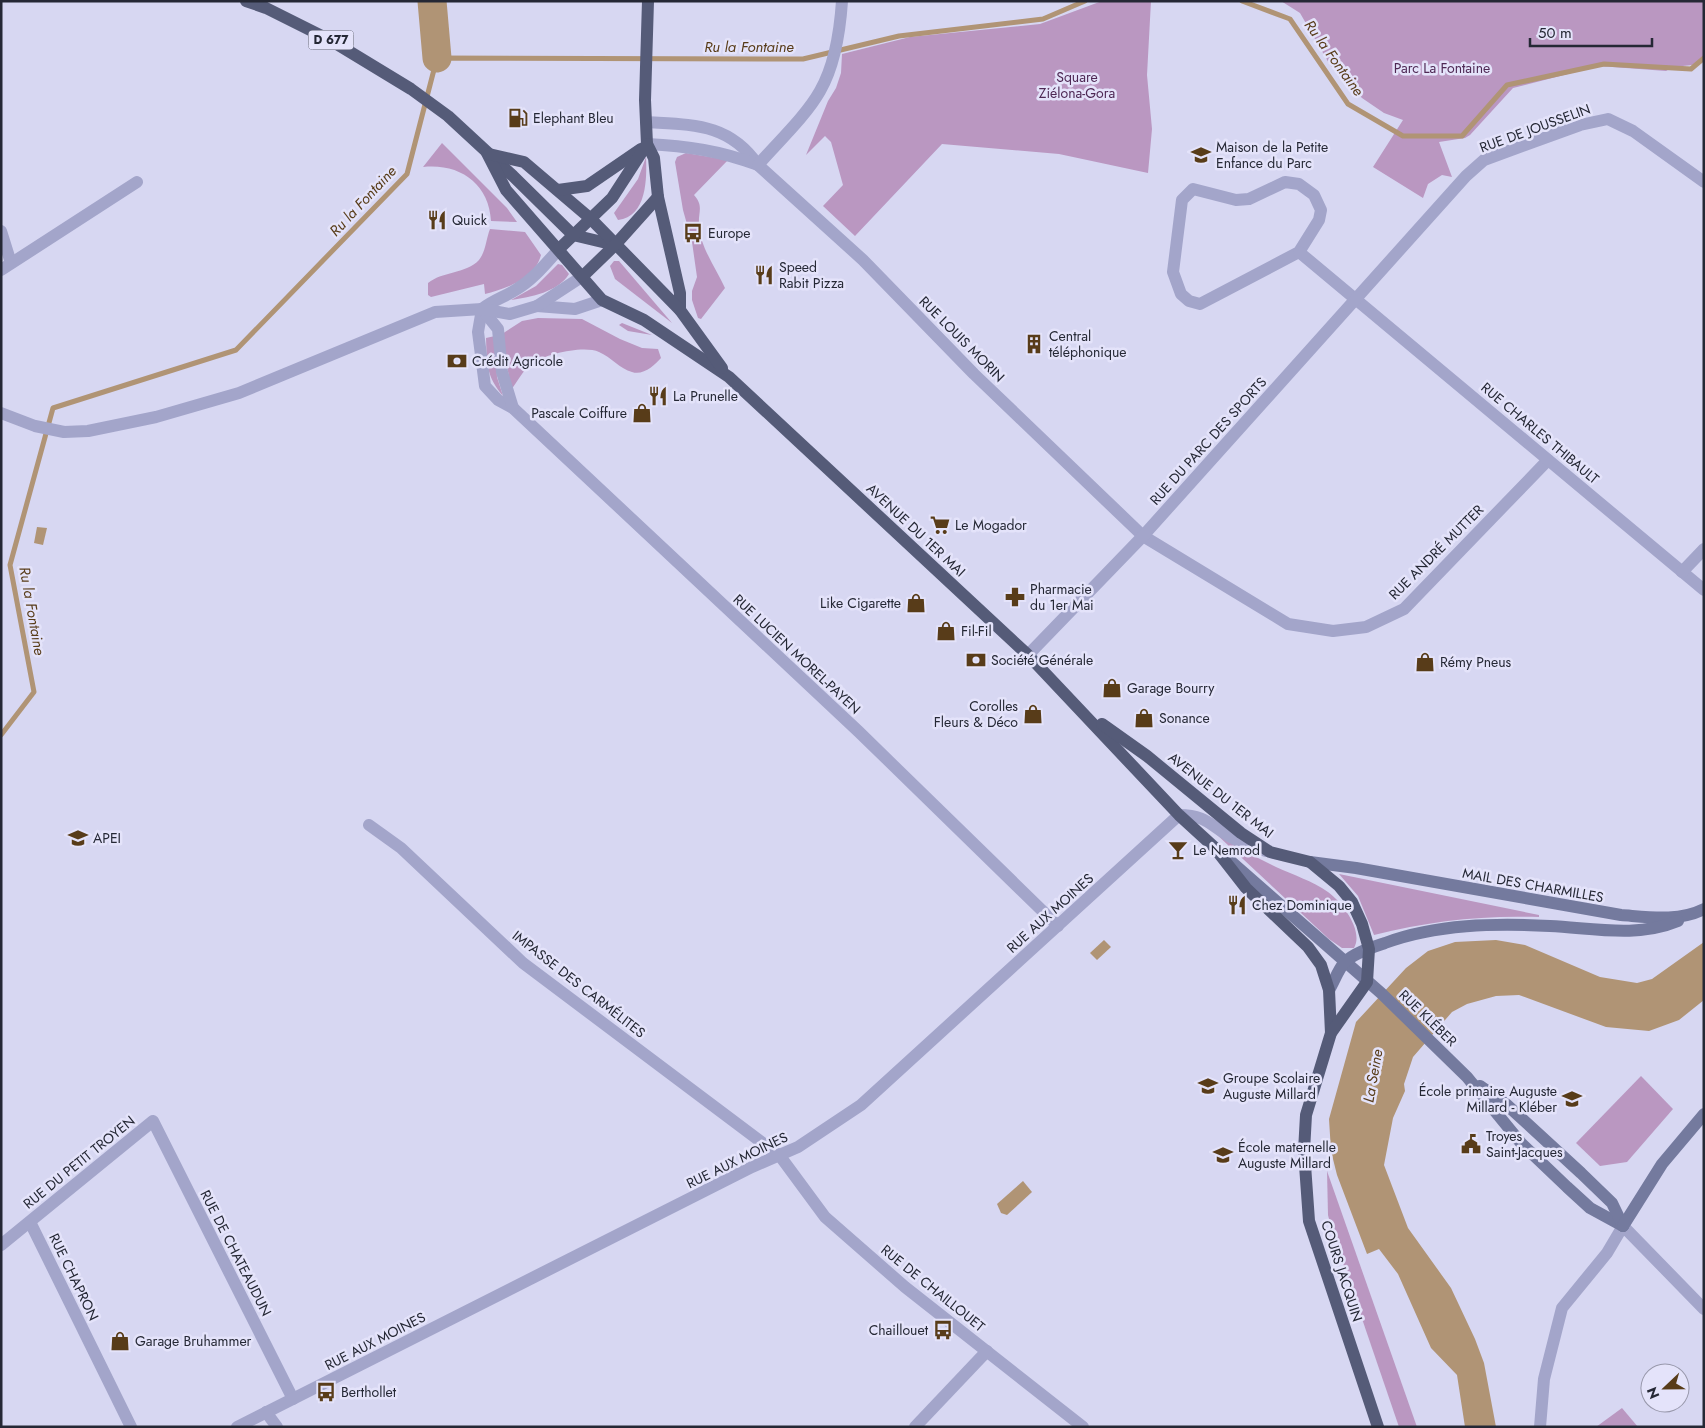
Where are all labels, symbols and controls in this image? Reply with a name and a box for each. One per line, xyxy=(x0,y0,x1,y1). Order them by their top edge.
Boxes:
water label: Ru la Fontaine xyxy=(1299,15,1370,101)
scale bar xyxy=(1530,15,1652,47)
text: 50 m xyxy=(1538,22,1572,44)
road number: D 677 xyxy=(308,30,354,50)
water label: Ru la Fontaine xyxy=(704,36,794,58)
park label: Parc La Fontaine xyxy=(1394,58,1490,78)
park label: Square Ziélona-Gora xyxy=(1039,67,1115,103)
street label: RUE DE JOUSSELIN xyxy=(1477,99,1593,157)
fuel station icon: Elephant Bleu xyxy=(507,107,529,129)
place label: Elephant Bleu xyxy=(533,108,614,128)
place label: Maison de la Petite Enfance du Parc xyxy=(1216,137,1328,173)
school or university icon: Maison de la Petite Enfance du Parc xyxy=(1190,144,1212,166)
water label: Ru la Fontaine xyxy=(324,160,402,241)
restaurant icon: Quick xyxy=(426,209,448,231)
place label: Quick xyxy=(452,210,488,230)
bus stop icon: Europe xyxy=(682,222,704,244)
place label: Europe xyxy=(708,223,750,243)
place label: Speed Rabit Pizza xyxy=(779,257,844,293)
restaurant icon: Speed Rabit Pizza xyxy=(753,264,775,286)
street label: RUE LOUIS MORIN xyxy=(915,292,1009,386)
place label: Central téléphonique xyxy=(1049,326,1127,362)
building icon: Central téléphonique xyxy=(1023,333,1045,355)
bank icon: Crédit Agricole xyxy=(446,350,468,372)
place label: Crédit Agricole xyxy=(472,351,563,371)
street label: RUE DU PARC DES SPORTS xyxy=(1145,372,1271,509)
street label: RUE CHARLES THIBAULT xyxy=(1477,378,1604,489)
restaurant icon: La Prunelle xyxy=(647,385,669,407)
place label: La Prunelle xyxy=(673,386,738,406)
shop icon: Pascale Coiffure xyxy=(631,402,653,424)
place label: Pascale Coiffure xyxy=(531,403,627,423)
street label: AVENUE DU 1ER MAI xyxy=(862,479,970,581)
street label: RUE ANDRÉ MUTTER xyxy=(1384,500,1488,604)
supermarket icon: Le Mogador xyxy=(929,514,951,536)
place label: Le Mogador xyxy=(955,515,1027,535)
water label: Ru la Fontaine xyxy=(13,565,51,657)
place label: Pharmacie du 1er Mai xyxy=(1030,579,1094,615)
pharmacy icon: Pharmacie du 1er Mai xyxy=(1004,586,1026,608)
street label: RUE LUCIEN MOREL-PAYEN xyxy=(729,589,865,719)
shop icon: Like Cigarette xyxy=(905,592,927,614)
place label: Like Cigarette xyxy=(820,593,901,613)
shop icon: Fil-Fil xyxy=(935,620,957,642)
place label: Fil-Fil xyxy=(961,621,992,641)
bank icon: Société Générale xyxy=(965,649,987,671)
place label: Société Générale xyxy=(991,650,1093,670)
shop icon: Rémy Pneus xyxy=(1414,651,1436,673)
place label: Rémy Pneus xyxy=(1440,652,1512,672)
shop icon: Garage Bourry xyxy=(1101,677,1123,699)
place label: Garage Bourry xyxy=(1127,678,1215,698)
place label: Corolles Fleurs & Déco xyxy=(934,696,1018,732)
shop icon: Corolles Fleurs & Déco xyxy=(1022,703,1044,725)
shop icon: Sonance xyxy=(1133,707,1155,729)
place label: Sonance xyxy=(1159,708,1210,728)
street label: AVENUE DU 1ER MAI xyxy=(1164,747,1278,843)
school or university icon: APEI xyxy=(67,827,89,849)
place label: APEI xyxy=(93,828,121,848)
bar icon: Le Nemrod xyxy=(1167,839,1189,861)
place label: Le Nemrod xyxy=(1193,840,1260,860)
street label: MAIL DES CHARMILLES xyxy=(1461,863,1605,907)
street label: RUE AUX MOINES xyxy=(1002,868,1098,957)
restaurant icon: Chez Dominique xyxy=(1226,894,1248,916)
place label: Chez Dominique xyxy=(1252,895,1352,915)
street label: IMPASSE DES CARMÉLITES xyxy=(508,926,650,1043)
street label: RUE KLÉBER xyxy=(1395,985,1462,1051)
water label: La Seine xyxy=(1357,1047,1389,1104)
place label: Groupe Scolaire Auguste Millard xyxy=(1223,1068,1320,1104)
school or university icon: Groupe Scolaire Auguste Millard xyxy=(1197,1075,1219,1097)
place label: École primaire Auguste Millard - Kléber xyxy=(1419,1081,1557,1117)
school or university icon: École primaire Auguste Millard - Kléber xyxy=(1561,1088,1583,1110)
street label: RUE DU PETIT TROYEN xyxy=(19,1111,139,1213)
place label: Troyes Saint-Jacques xyxy=(1486,1126,1563,1162)
street label: RUE AUX MOINES xyxy=(683,1127,791,1193)
public building icon: Troyes Saint-Jacques xyxy=(1460,1133,1482,1155)
place label: École maternelle Auguste Millard xyxy=(1238,1137,1336,1173)
school or university icon: École maternelle Auguste Millard xyxy=(1212,1144,1234,1166)
street label: RUE DE CHATEAUDUN xyxy=(196,1186,276,1320)
street label: COURS JACQUIN xyxy=(1316,1218,1368,1324)
street label: RUE CHAPRON xyxy=(44,1230,104,1324)
street label: RUE DE CHAILLOUET xyxy=(877,1240,990,1336)
street label: RUE AUX MOINES xyxy=(321,1307,429,1375)
bus stop icon: Chaillouet xyxy=(932,1319,954,1341)
place label: Chaillouet xyxy=(869,1320,929,1340)
shop icon: Garage Bruhammer xyxy=(109,1330,131,1352)
place label: Garage Bruhammer xyxy=(135,1331,252,1351)
north arrow xyxy=(1640,1363,1690,1413)
bus stop icon: Berthollet xyxy=(315,1381,337,1403)
place label: Berthollet xyxy=(341,1382,397,1402)
text: N xyxy=(1642,1384,1664,1402)

